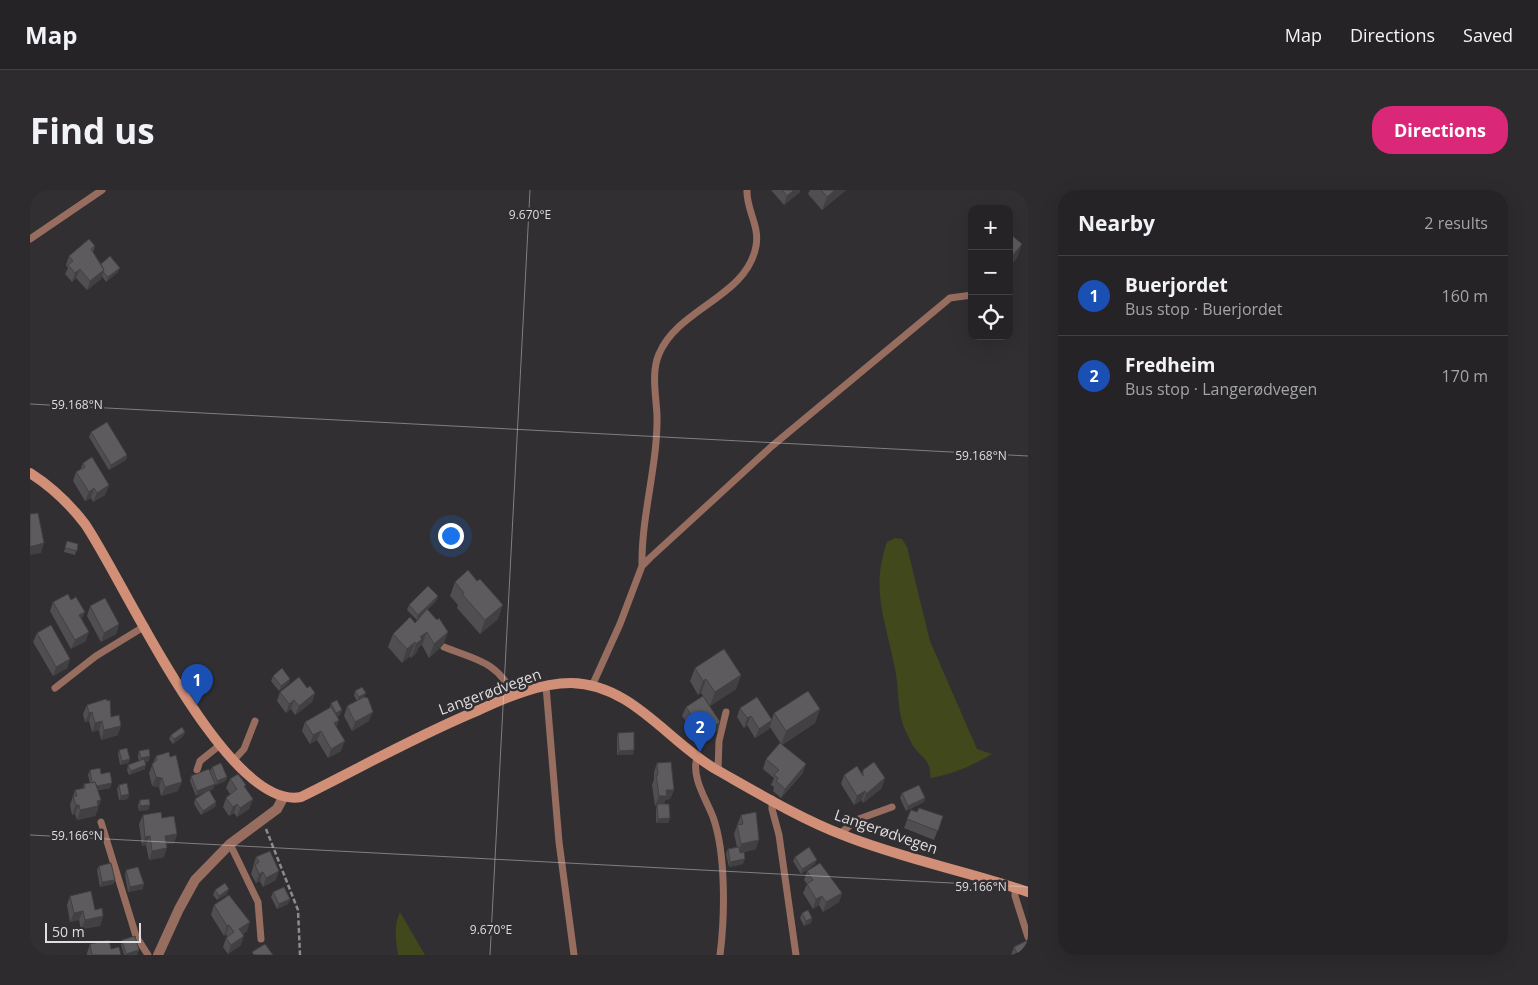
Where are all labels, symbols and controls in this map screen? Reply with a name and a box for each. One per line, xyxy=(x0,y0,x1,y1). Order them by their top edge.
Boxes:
text: Map xyxy=(25,18,77,51)
text: Map xyxy=(1285,23,1322,47)
text: Directions xyxy=(1350,23,1435,47)
text: Saved xyxy=(1463,23,1513,47)
button: Directions xyxy=(1372,106,1508,154)
text: Find us xyxy=(30,107,155,154)
map controls xyxy=(968,205,1013,340)
button: + xyxy=(968,205,1013,250)
text: 9.670°E xyxy=(509,206,551,223)
text: Nearby xyxy=(1078,209,1155,237)
text: 2 results xyxy=(1424,212,1488,234)
button: − xyxy=(968,250,1013,295)
text: Buerjordet xyxy=(1125,272,1228,298)
text: 1 xyxy=(1089,285,1099,307)
text: 160 m xyxy=(1442,285,1488,307)
button: locate xyxy=(968,295,1013,340)
text: Bus stop · Buerjordet xyxy=(1125,298,1283,320)
text: Fredheim xyxy=(1125,352,1215,378)
text: 2 xyxy=(1089,365,1099,387)
text: 170 m xyxy=(1442,365,1488,387)
text: Bus stop · Langerødvegen xyxy=(1125,378,1317,400)
text: 59.168°N xyxy=(51,396,103,413)
text: 59.168°N xyxy=(955,447,1007,464)
your location xyxy=(438,523,464,549)
street label: Langerødvegen xyxy=(436,663,544,719)
pin: 1 xyxy=(181,664,213,705)
pin: 2 xyxy=(684,711,716,752)
street label: Langerødvegen xyxy=(832,804,941,858)
text: 59.166°N xyxy=(51,827,103,844)
text: 59.166°N xyxy=(955,878,1007,895)
scale bar xyxy=(45,920,141,943)
text: 9.670°E xyxy=(470,921,512,938)
text: 50 m xyxy=(52,922,85,941)

